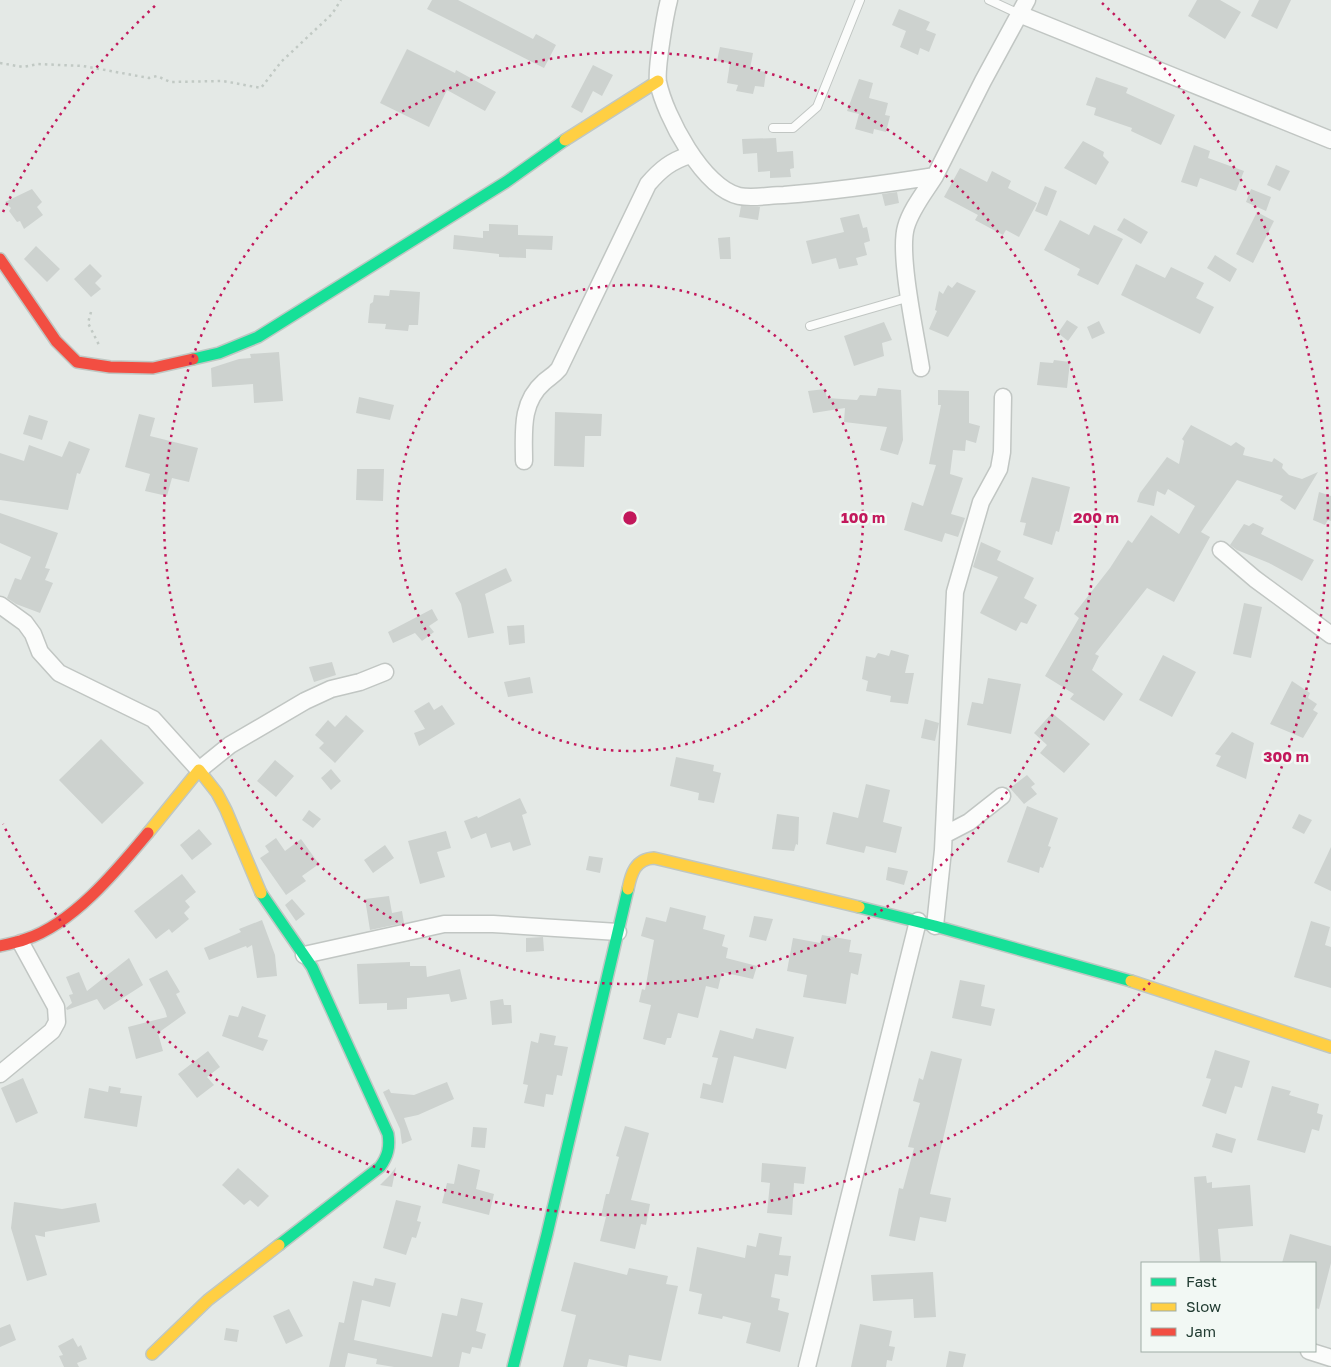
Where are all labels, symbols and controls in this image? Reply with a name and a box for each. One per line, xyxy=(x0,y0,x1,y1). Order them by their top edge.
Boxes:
text: 100 m xyxy=(841,508,885,526)
text: 200 m xyxy=(1073,508,1119,526)
centre of rings xyxy=(621,509,639,527)
text: 300 m xyxy=(1263,747,1309,765)
legend xyxy=(1141,1262,1316,1352)
text: Fast xyxy=(1186,1272,1217,1290)
text: Slow xyxy=(1186,1297,1221,1315)
text: Jam xyxy=(1186,1322,1216,1340)

